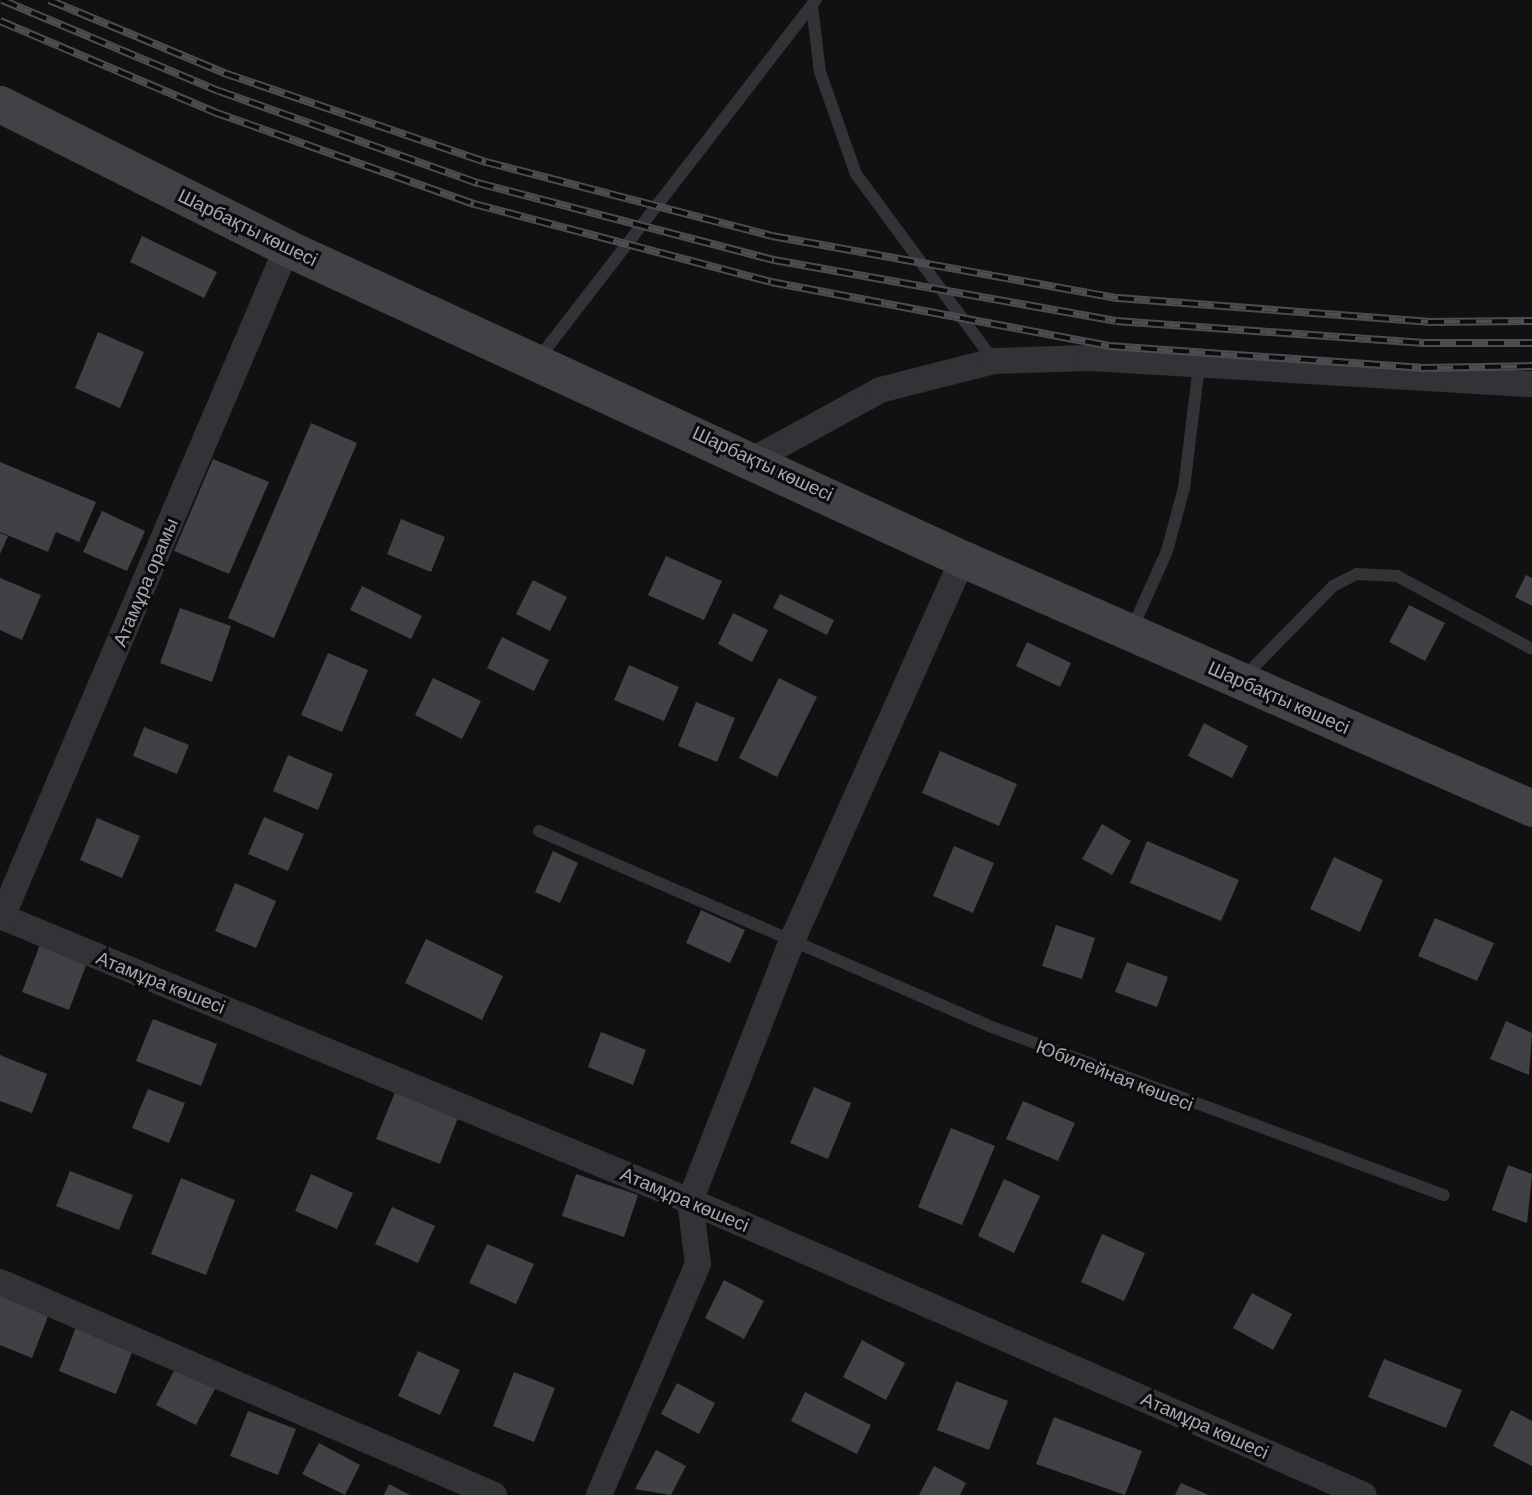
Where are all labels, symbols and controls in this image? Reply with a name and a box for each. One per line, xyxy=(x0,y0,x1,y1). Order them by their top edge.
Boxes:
street label: Шарбақты көшесі xyxy=(174,183,322,271)
street label: Шарбақты көшесі xyxy=(689,420,837,506)
street label: Атамұра орамы xyxy=(108,514,182,650)
street label: Шарбақты көшесі xyxy=(1205,656,1353,738)
street label: Атамұра көшесі xyxy=(93,946,229,1018)
street label: Юбилейная көшесі xyxy=(1033,1035,1197,1115)
street label: Атамұра көшесі xyxy=(617,1162,753,1236)
street label: Атамұра көшесі xyxy=(1138,1387,1272,1463)

